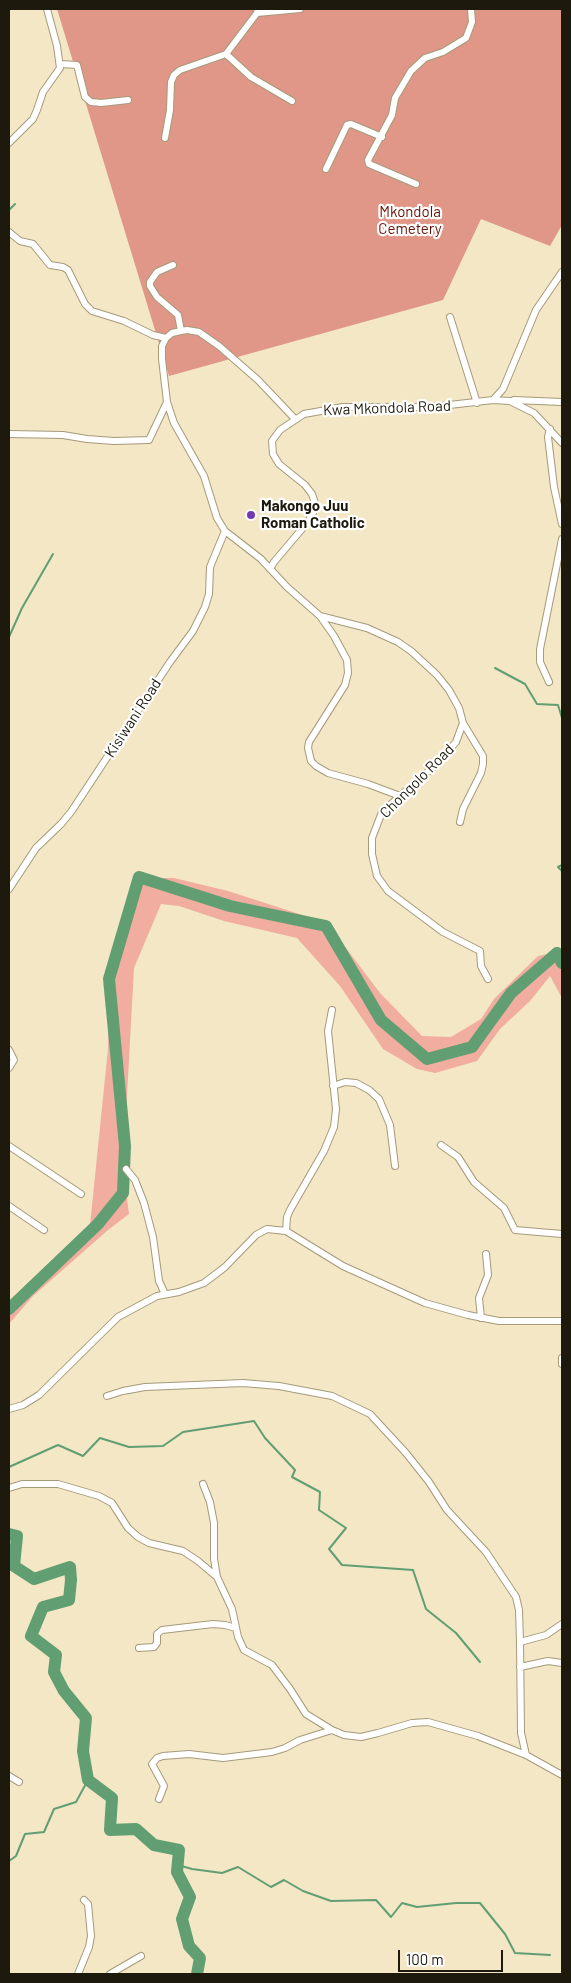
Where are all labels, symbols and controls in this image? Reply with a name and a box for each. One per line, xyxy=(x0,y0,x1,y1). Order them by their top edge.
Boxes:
park label: Mkondola Cemetery xyxy=(378,203,442,238)
street label: Kwa Mkondola Road xyxy=(323,397,451,419)
place label: Makongo Juu Roman Catholic xyxy=(261,497,365,532)
marker: Makongo Juu Roman Catholic xyxy=(245,509,257,521)
street label: Kisiwani Road xyxy=(101,675,165,761)
street label: Chongolo Road xyxy=(376,740,458,822)
scale bar xyxy=(401,1940,506,1972)
text: 100 m xyxy=(406,1950,444,1968)

